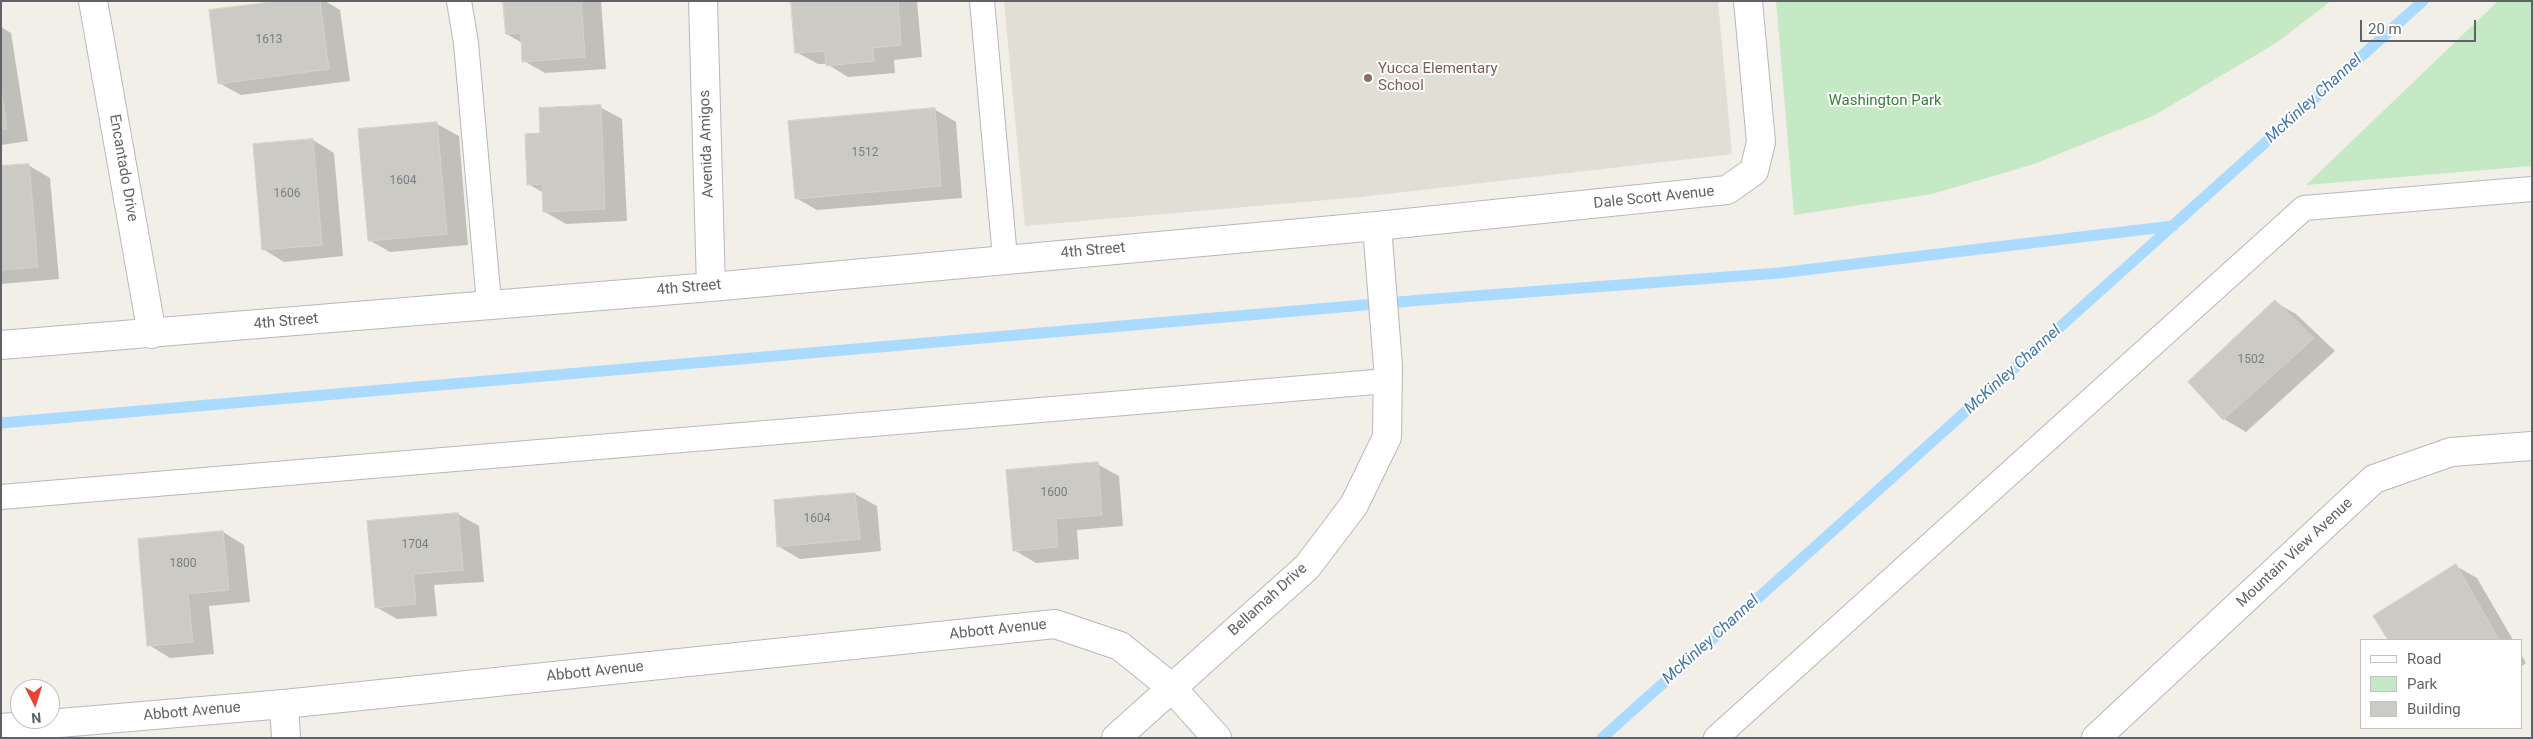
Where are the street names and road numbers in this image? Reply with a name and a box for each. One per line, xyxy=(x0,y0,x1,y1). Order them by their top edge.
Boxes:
street label: Avenida Amigos xyxy=(696,90,718,198)
street label: Encantado Drive xyxy=(105,113,141,223)
street label: Dale Scott Avenue xyxy=(1593,183,1715,213)
street label: 4th Street xyxy=(1060,239,1126,263)
street label: 4th Street xyxy=(656,276,722,300)
street label: 4th Street xyxy=(253,310,319,334)
street label: Mountain View Avenue xyxy=(2233,495,2357,611)
street label: Bellamah Drive xyxy=(1225,560,1311,640)
street label: Abbott Avenue xyxy=(948,616,1048,644)
street label: Abbott Avenue xyxy=(545,658,645,686)
street label: Abbott Avenue xyxy=(143,699,241,725)

